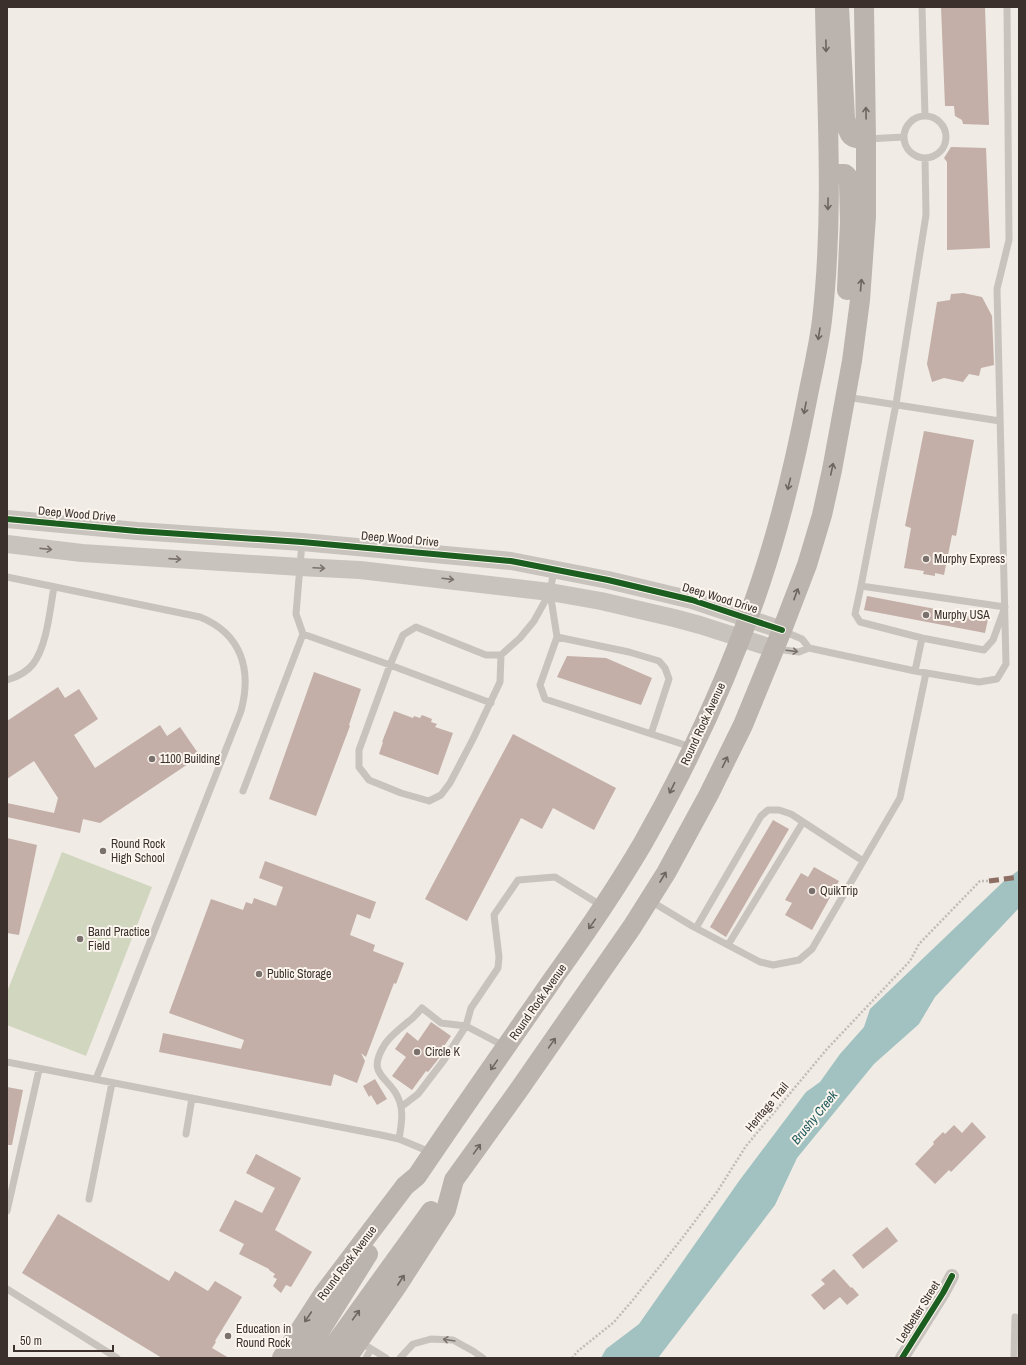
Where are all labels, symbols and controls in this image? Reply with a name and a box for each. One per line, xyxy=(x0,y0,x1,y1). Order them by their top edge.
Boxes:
one-way arrow xyxy=(822,39,830,52)
one-way arrow xyxy=(862,107,870,120)
one-way arrow xyxy=(825,197,832,210)
one-way arrow xyxy=(857,279,864,292)
one-way arrow xyxy=(815,327,823,340)
one-way arrow xyxy=(801,401,809,414)
one-way arrow xyxy=(829,463,837,476)
one-way arrow xyxy=(785,477,792,490)
street label: Deep Wood Drive xyxy=(37,503,117,525)
street label: Deep Wood Drive xyxy=(360,528,440,550)
one-way arrow xyxy=(39,545,52,552)
place label: Murphy Express xyxy=(934,551,1005,567)
marker: Murphy Express xyxy=(921,554,931,564)
one-way arrow xyxy=(168,555,181,562)
one-way arrow xyxy=(312,564,325,572)
one-way arrow xyxy=(442,576,455,583)
street label: Deep Wood Drive xyxy=(680,579,760,617)
one-way arrow xyxy=(792,588,800,600)
place label: Murphy USA xyxy=(934,607,990,623)
marker: Murphy USA xyxy=(921,610,931,620)
one-way arrow xyxy=(785,647,798,655)
street label: Round Rock Avenue xyxy=(677,680,729,768)
place label: 1100 Building xyxy=(160,751,221,767)
marker: 1100 Building xyxy=(147,754,157,764)
one-way arrow xyxy=(721,756,729,768)
one-way arrow xyxy=(668,782,675,794)
place label: Round Rock High School xyxy=(111,836,165,866)
marker: Round Rock High School xyxy=(98,846,108,856)
one-way arrow xyxy=(660,871,668,883)
place label: QuikTrip xyxy=(820,883,858,899)
marker: QuikTrip xyxy=(807,886,817,896)
one-way arrow xyxy=(588,918,596,929)
place label: Band Practice Field xyxy=(88,924,150,954)
marker: Band Practice Field xyxy=(75,934,85,944)
street label: Round Rock Avenue xyxy=(506,961,570,1043)
place label: Public Storage xyxy=(267,966,332,982)
marker: Public Storage xyxy=(254,969,264,979)
one-way arrow xyxy=(548,1037,556,1048)
place label: Circle K xyxy=(425,1044,460,1060)
marker: Circle K xyxy=(412,1047,422,1057)
one-way arrow xyxy=(490,1059,498,1070)
street label: Heritage Trail xyxy=(742,1079,792,1135)
water label: Brushy Creek xyxy=(787,1086,842,1148)
one-way arrow xyxy=(473,1143,481,1154)
street label: Round Rock Avenue xyxy=(314,1222,380,1304)
one-way arrow xyxy=(397,1275,405,1286)
street label: Ledbetter Street xyxy=(893,1278,944,1346)
one-way arrow xyxy=(352,1309,360,1320)
one-way arrow xyxy=(304,1312,312,1323)
place label: Education in Round Rock xyxy=(236,1321,291,1351)
scale bar xyxy=(14,1327,113,1353)
marker: Education in Round Rock xyxy=(223,1331,233,1341)
text: 50 m xyxy=(20,1333,42,1349)
one-way arrow xyxy=(443,1336,456,1344)

